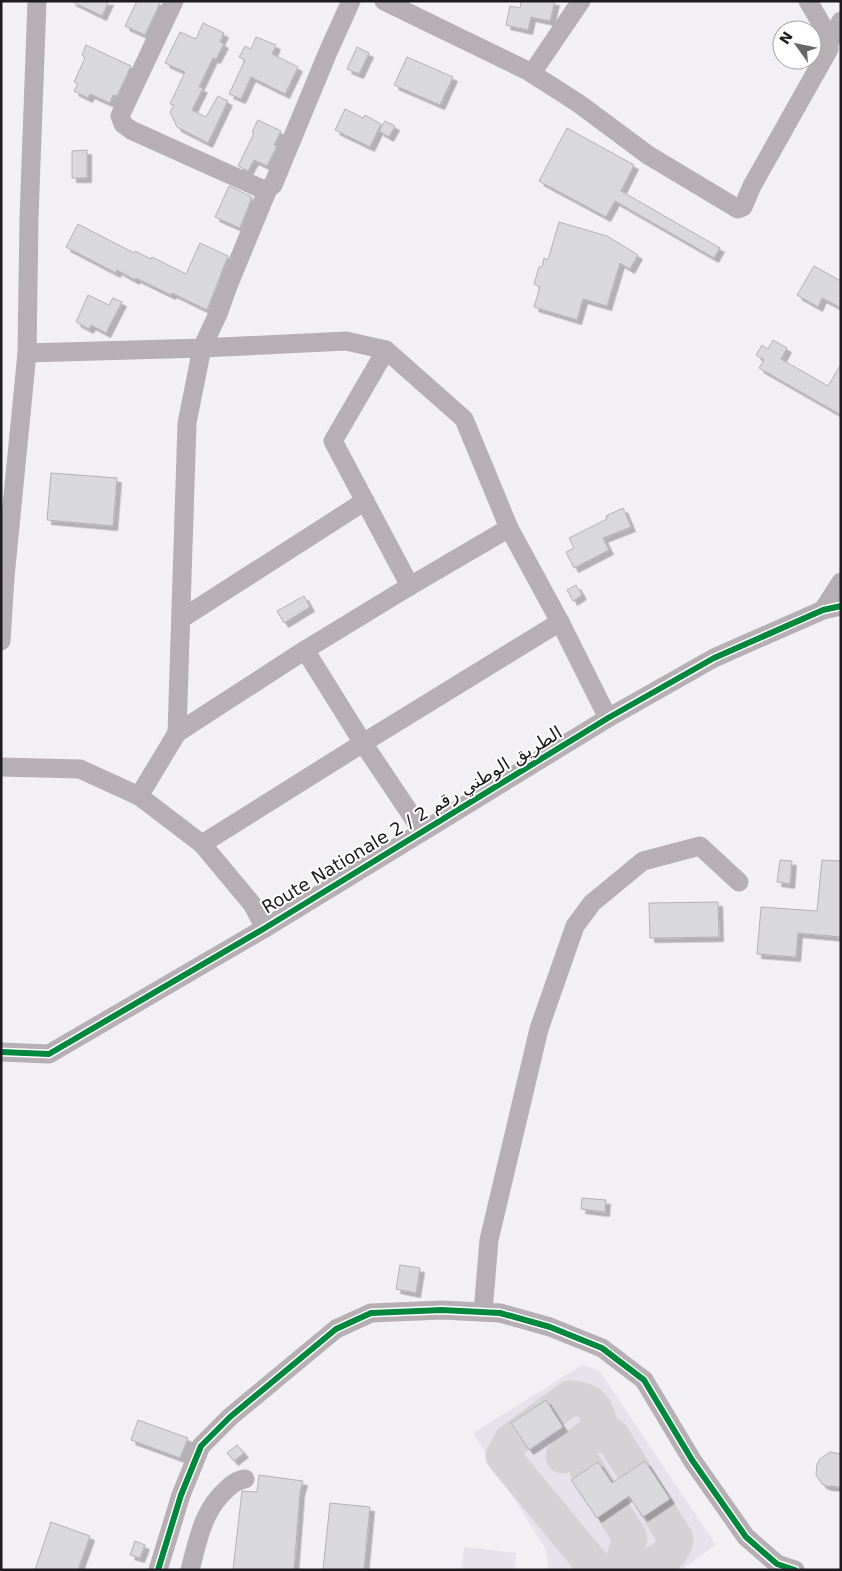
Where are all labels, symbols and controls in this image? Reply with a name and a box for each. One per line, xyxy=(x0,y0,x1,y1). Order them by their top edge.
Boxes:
north arrow xyxy=(772,20,822,70)
text: N xyxy=(776,29,796,47)
street label: Route Nationale 2 / الطريق الوطني رقم 2 xyxy=(258,721,566,919)

